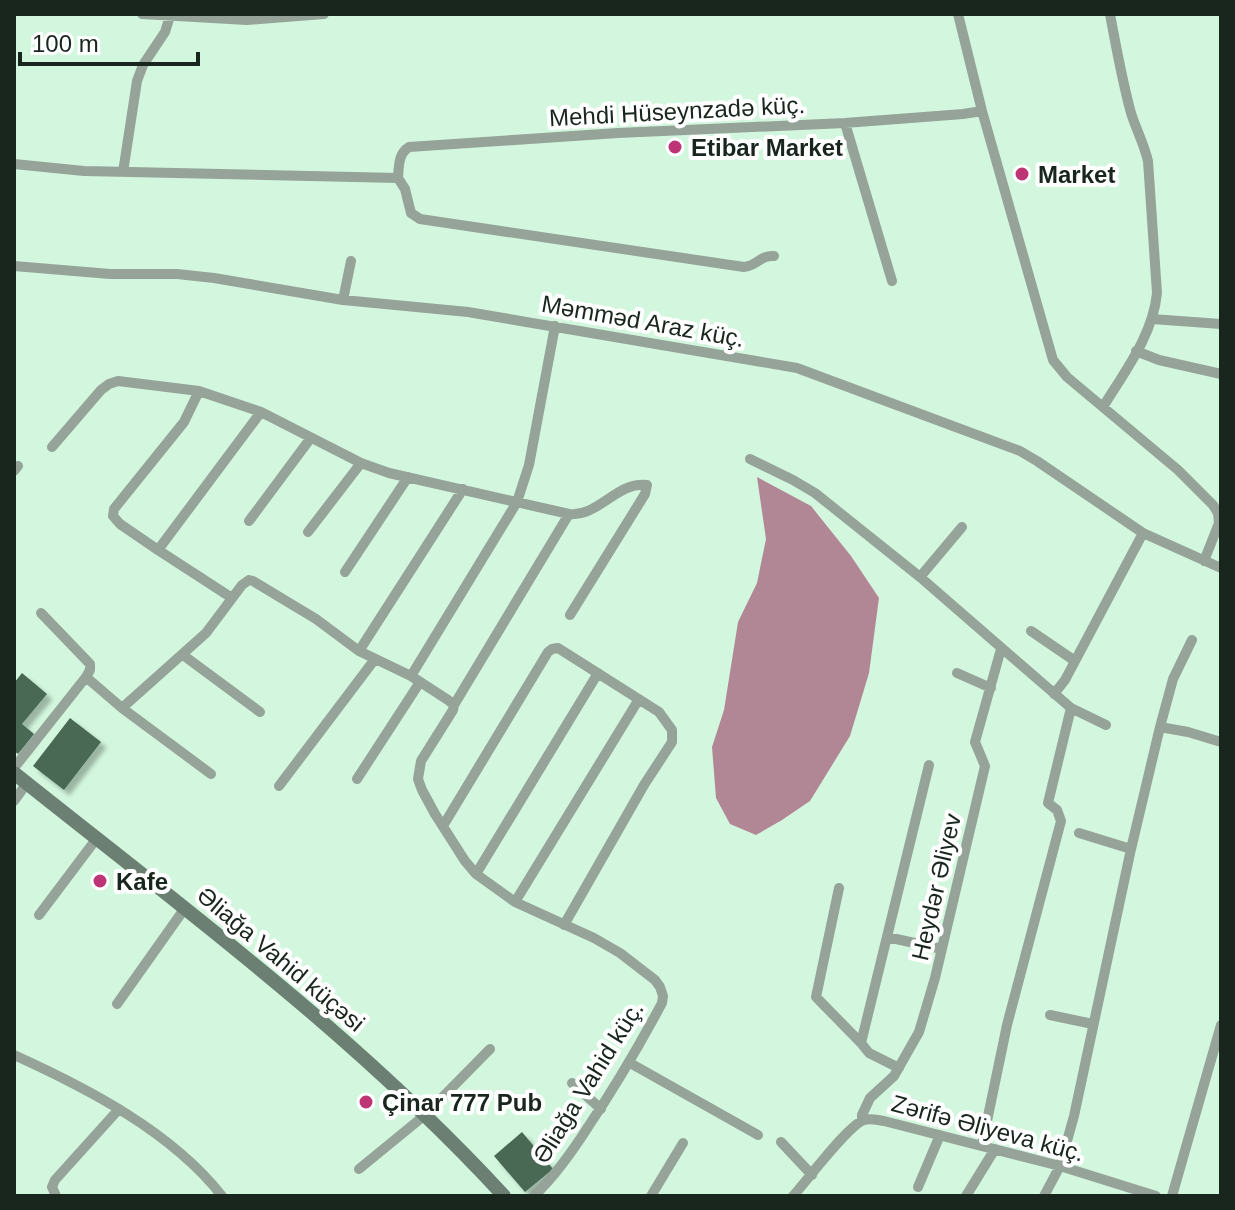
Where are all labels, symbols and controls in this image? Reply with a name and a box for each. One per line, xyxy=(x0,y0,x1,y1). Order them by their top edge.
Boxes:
scale bar xyxy=(20,16,198,66)
text: 100 m xyxy=(32,30,99,57)
street label: Mehdi Hüseynzadə küç. xyxy=(548,91,806,131)
place label: Etibar Market xyxy=(691,134,843,161)
marker: Etibar Market xyxy=(666,138,684,156)
place label: Market xyxy=(1038,161,1115,188)
marker: Market xyxy=(1013,165,1031,183)
street label: Məmməd Araz küç. xyxy=(540,290,746,352)
street label: Heydər Əliyev xyxy=(906,811,966,963)
place label: Kafe xyxy=(116,868,168,895)
marker: Kafe xyxy=(91,872,109,890)
street label: Əliağa Vahid küçəsi xyxy=(192,881,370,1037)
street label: Əliağa Vahid küç. xyxy=(527,996,649,1168)
place label: Çinar 777 Pub xyxy=(382,1089,542,1116)
street label: Zərifə Əliyeva küç. xyxy=(889,1089,1087,1167)
marker: Çinar 777 Pub xyxy=(357,1093,375,1111)

